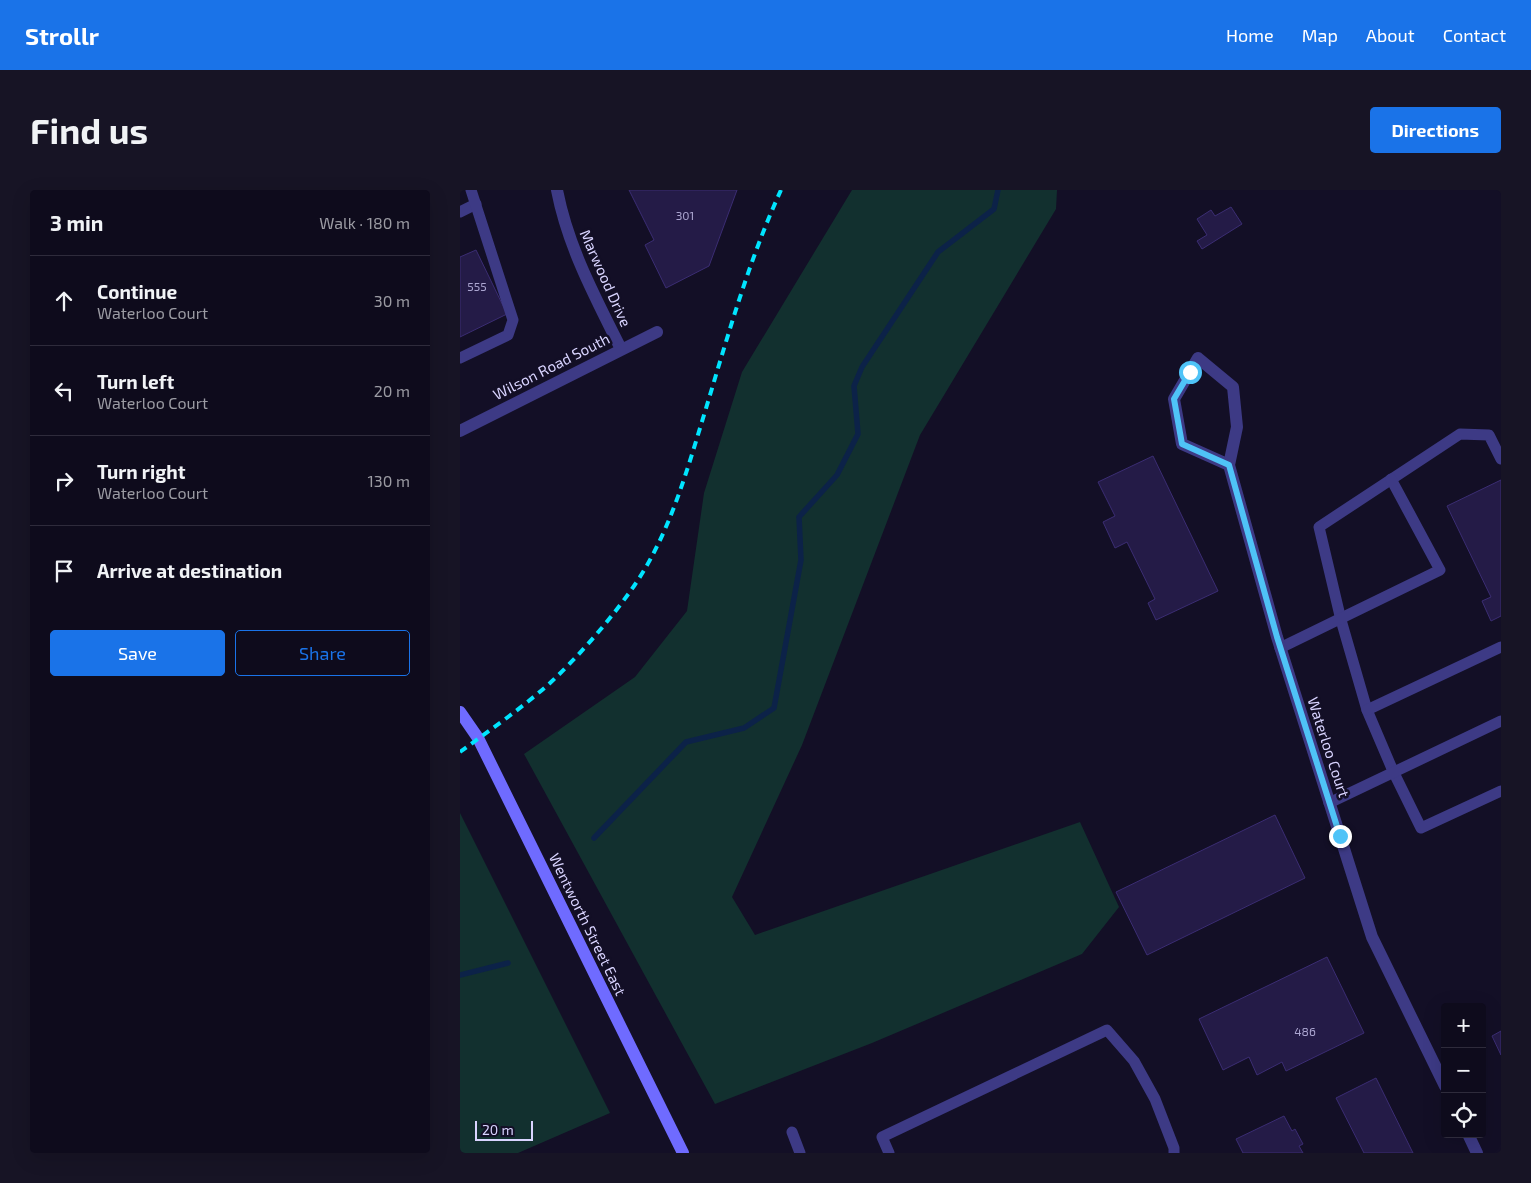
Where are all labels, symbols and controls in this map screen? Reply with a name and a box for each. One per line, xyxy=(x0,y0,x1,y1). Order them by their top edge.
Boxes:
text: Strollr xyxy=(25,21,99,50)
text: Home xyxy=(1226,24,1274,46)
text: Map xyxy=(1302,24,1338,46)
text: About xyxy=(1366,24,1415,46)
text: Contact xyxy=(1443,24,1506,46)
button: Directions xyxy=(1370,107,1501,153)
text: Find us xyxy=(30,109,148,151)
house number: 301 xyxy=(676,208,694,222)
text: 3 min xyxy=(50,210,103,235)
text: Walk · 180 m xyxy=(319,213,410,232)
street label: Marwood Drive xyxy=(577,227,635,329)
house number: 555 xyxy=(467,279,487,293)
text: Continue xyxy=(97,280,177,303)
icon: ahead xyxy=(50,287,78,315)
text: 30 m xyxy=(374,291,410,310)
text: Waterloo Court xyxy=(97,303,208,322)
street label: Wilson Road South xyxy=(490,329,612,403)
route start xyxy=(1179,361,1202,384)
text: Turn left xyxy=(97,370,174,393)
icon: left xyxy=(50,377,78,405)
text: 20 m xyxy=(374,381,410,400)
text: Waterloo Court xyxy=(97,393,208,412)
text: Turn right xyxy=(97,460,185,483)
icon: right xyxy=(50,467,78,495)
text: 130 m xyxy=(368,471,410,490)
text: Waterloo Court xyxy=(97,483,208,502)
icon: arrive xyxy=(50,557,78,585)
text: Arrive at destination xyxy=(97,559,282,582)
button: Save xyxy=(50,630,225,676)
button: Share xyxy=(235,630,410,676)
street label: Waterloo Court xyxy=(1304,695,1354,800)
route end xyxy=(1329,825,1352,848)
street label: Wentworth Street East xyxy=(546,850,630,998)
map controls xyxy=(1441,1003,1486,1138)
button: + xyxy=(1441,1003,1486,1048)
house number: 486 xyxy=(1294,1024,1316,1038)
button: − xyxy=(1441,1048,1486,1093)
button: locate xyxy=(1441,1093,1486,1138)
scale bar xyxy=(475,1118,532,1141)
text: 20 m xyxy=(482,1121,514,1138)

